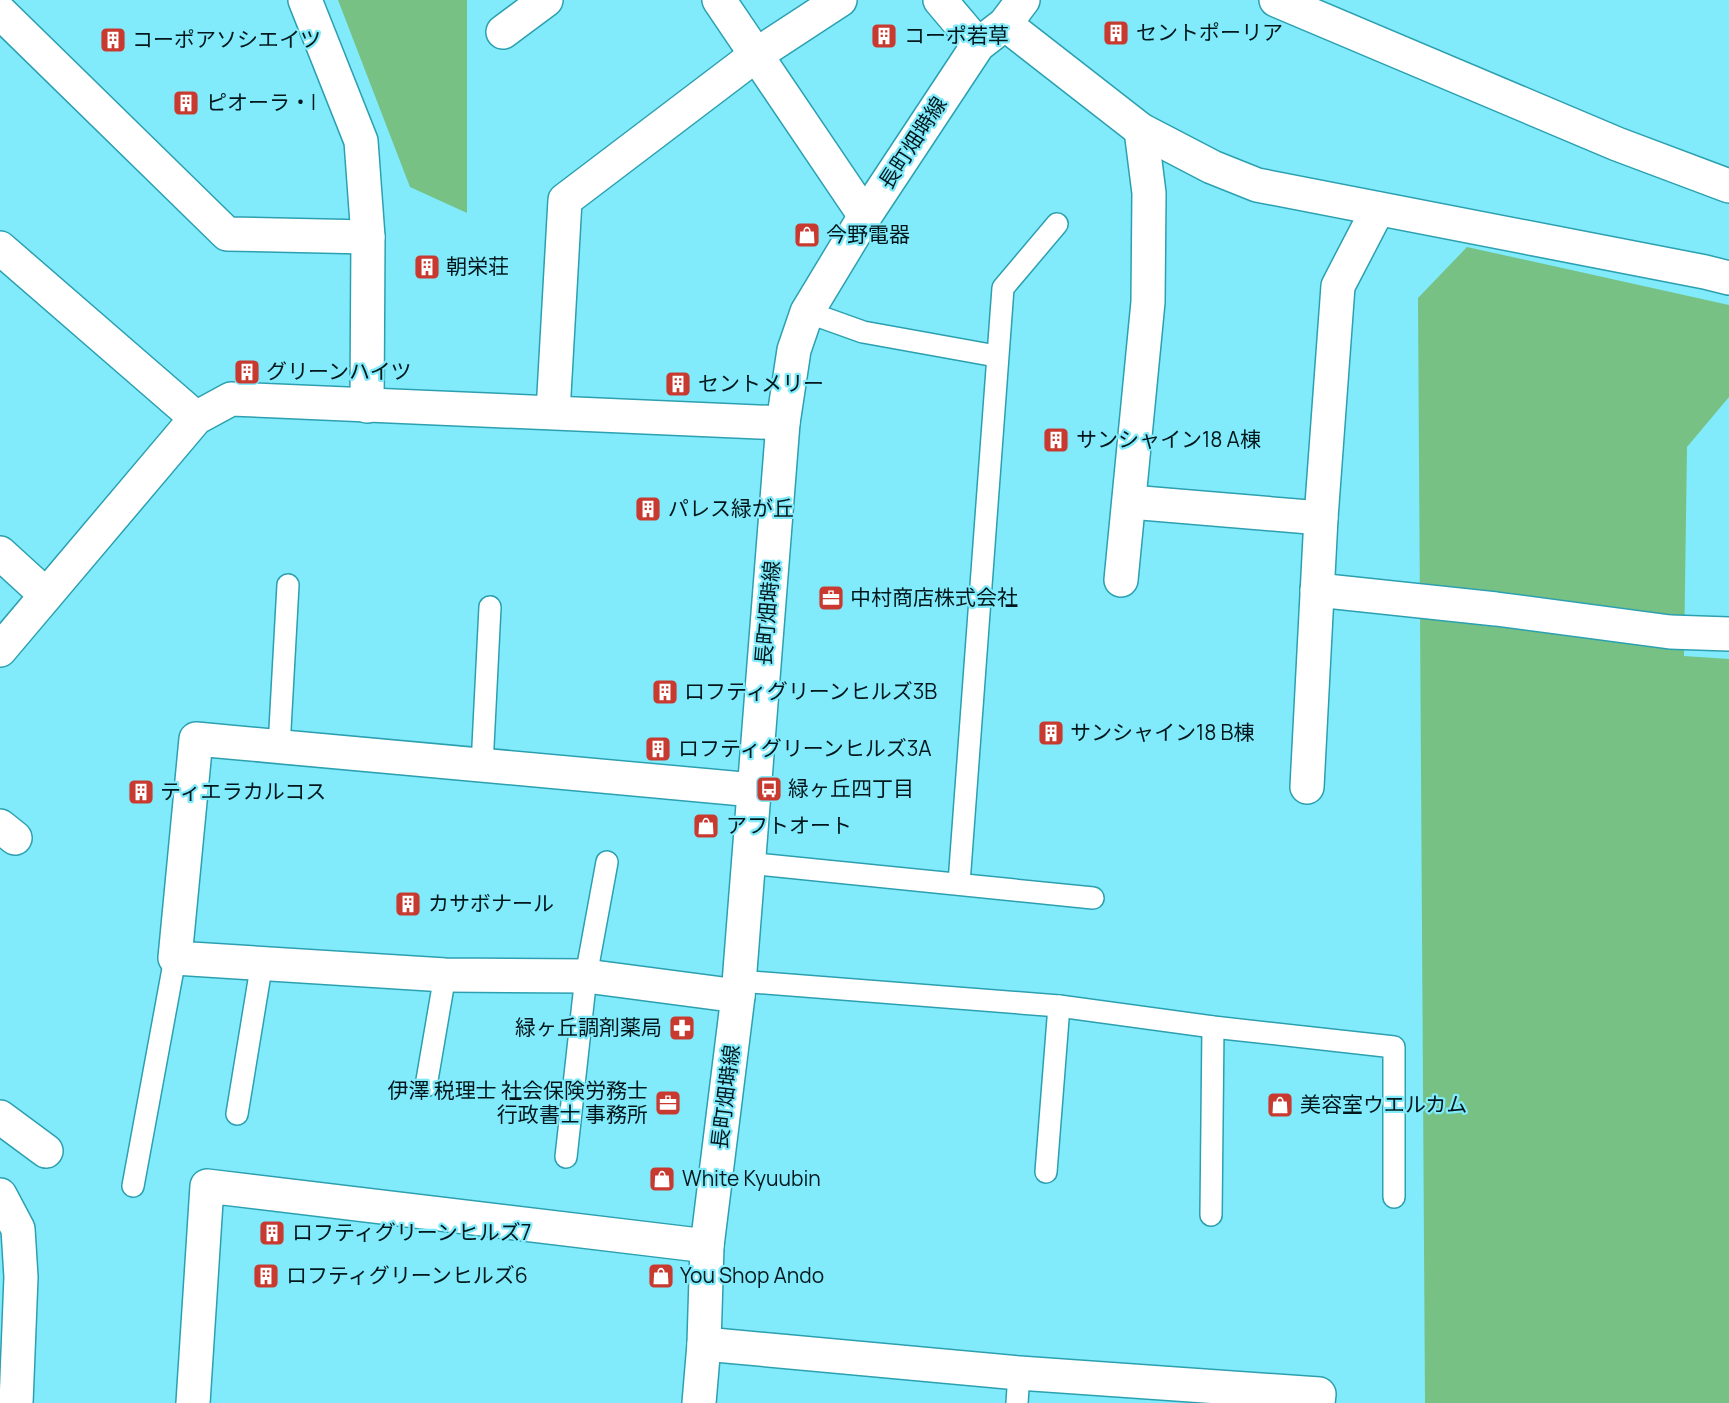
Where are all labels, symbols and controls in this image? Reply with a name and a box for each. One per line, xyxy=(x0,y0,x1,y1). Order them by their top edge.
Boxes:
building icon: セントポーリア xyxy=(1101,18,1131,48)
place label: セントポーリア xyxy=(1136,18,1283,46)
building icon: コーポ若草 xyxy=(869,21,899,51)
place label: コーポ若草 xyxy=(904,21,1009,49)
building icon: コーポアソシエイツ xyxy=(98,25,128,55)
place label: コーポアソシエイツ xyxy=(132,25,321,53)
building icon: ピオーラ・I xyxy=(171,88,201,118)
place label: ピオーラ・I xyxy=(206,88,316,116)
street label: 長町畑塒線 xyxy=(872,91,952,194)
shop icon: 今野電器 xyxy=(792,220,822,250)
place label: 今野電器 xyxy=(826,220,910,248)
building icon: 朝栄荘 xyxy=(412,252,442,282)
place label: 朝栄荘 xyxy=(446,252,509,280)
building icon: グリーンハイツ xyxy=(232,357,262,387)
place label: グリーンハイツ xyxy=(266,357,412,385)
building icon: セントメリー xyxy=(663,369,693,399)
place label: セントメリー xyxy=(698,369,824,397)
building icon: サンシャイン18 A棟 xyxy=(1041,425,1071,455)
place label: サンシャイン18 A棟 xyxy=(1076,425,1261,453)
building icon: パレス緑が丘 xyxy=(633,494,663,524)
place label: パレス緑が丘 xyxy=(668,494,794,522)
street label: 長町畑塒線 xyxy=(748,559,786,666)
office icon: 中村商店株式会社 xyxy=(816,583,846,613)
place label: 中村商店株式会社 xyxy=(850,583,1018,611)
building icon: ロフティグリーンヒルズ3B xyxy=(650,677,680,707)
place label: ロフティグリーンヒルズ3B xyxy=(684,677,937,705)
building icon: サンシャイン18 B棟 xyxy=(1036,718,1066,748)
place label: サンシャイン18 B棟 xyxy=(1070,718,1254,746)
building icon: ロフティグリーンヒルズ3A xyxy=(643,734,673,764)
place label: ロフティグリーンヒルズ3A xyxy=(678,734,932,762)
bus stop icon: 緑ヶ丘四丁目 xyxy=(754,774,784,804)
place label: 緑ヶ丘四丁目 xyxy=(788,774,914,802)
building icon: ティエラカルコス xyxy=(126,777,156,807)
place label: ティエラカルコス xyxy=(160,777,326,805)
shop icon: アフトオート xyxy=(691,811,721,841)
place label: アフトオート xyxy=(726,811,852,839)
building icon: カサボナール xyxy=(393,889,423,919)
place label: カサボナール xyxy=(428,889,554,917)
place label: 緑ヶ丘調剤薬局 xyxy=(515,1013,662,1041)
pharmacy icon: 緑ヶ丘調剤薬局 xyxy=(667,1013,697,1043)
street label: 長町畑塒線 xyxy=(705,1043,745,1151)
place label: 伊澤 税理士 社会保険労務士 行政書士 事務所 xyxy=(388,1076,648,1128)
office icon: 伊澤 税理士 社会保険労務士 行政書士 事務所 xyxy=(653,1088,683,1118)
shop icon: 美容室ウエルカム xyxy=(1265,1090,1295,1120)
place label: 美容室ウエルカム xyxy=(1300,1090,1467,1118)
shop icon: White Kyuubin xyxy=(647,1164,677,1194)
place label: White Kyuubin xyxy=(682,1164,821,1192)
building icon: ロフティグリーンヒルズ7 xyxy=(257,1218,287,1248)
place label: ロフティグリーンヒルズ7 xyxy=(292,1218,531,1246)
building icon: ロフティグリーンヒルズ6 xyxy=(251,1261,281,1291)
place label: ロフティグリーンヒルズ6 xyxy=(286,1261,528,1289)
shop icon: You Shop Ando xyxy=(646,1261,676,1291)
place label: You Shop Ando xyxy=(680,1261,824,1289)

